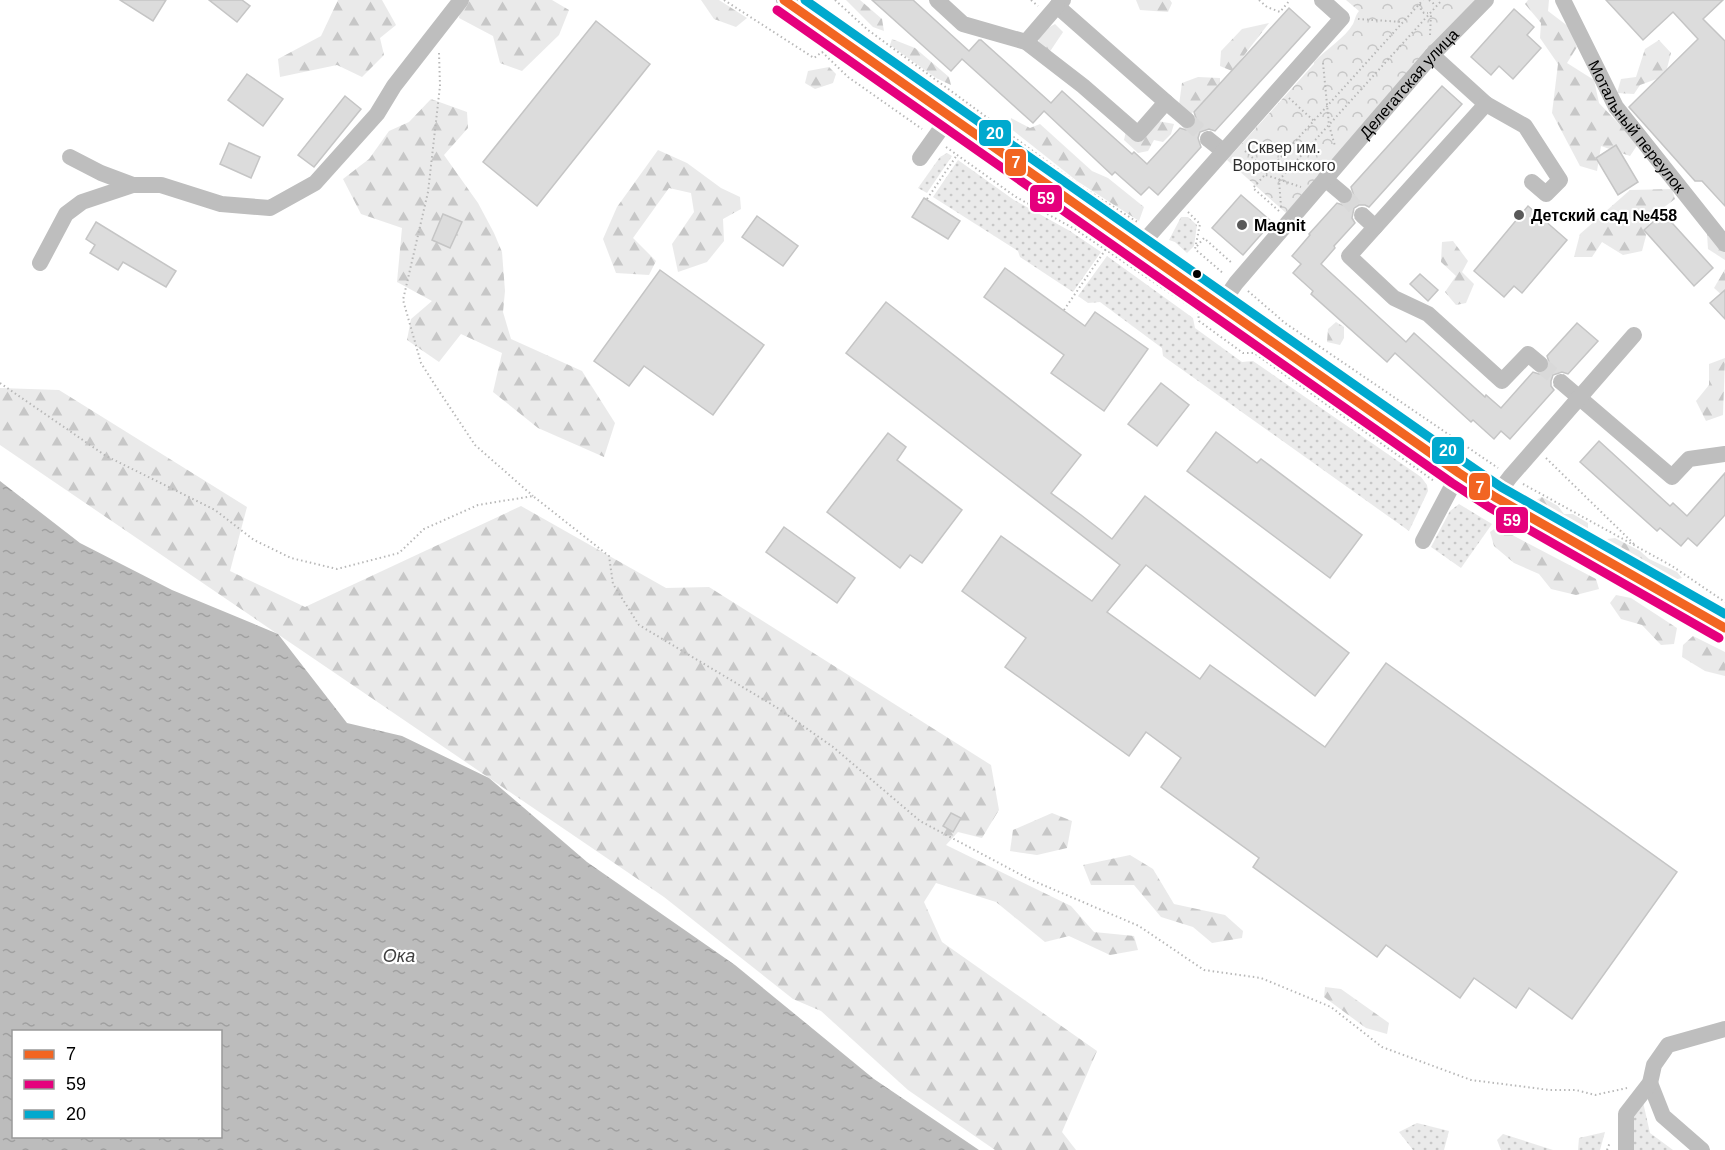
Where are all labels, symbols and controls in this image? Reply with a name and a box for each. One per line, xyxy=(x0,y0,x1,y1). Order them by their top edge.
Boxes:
street label: Делегатская улица xyxy=(1356,26,1462,142)
street label: Мотальный переулок xyxy=(1585,57,1689,197)
line badge: 20 xyxy=(978,119,1012,147)
text: 20 xyxy=(986,125,1004,142)
park label: Сквер им. Воротынского xyxy=(1232,139,1336,174)
line badge: 7 xyxy=(1004,148,1027,177)
text: 7 xyxy=(1012,154,1021,171)
line badge: 59 xyxy=(1029,184,1063,213)
text: 59 xyxy=(1037,190,1055,207)
place label: Детский сад №458 xyxy=(1531,207,1677,224)
marker: Детский сад №458 xyxy=(1512,208,1526,222)
place label: Magnit xyxy=(1254,217,1306,234)
marker: Magnit xyxy=(1235,218,1249,232)
unlabelled marker xyxy=(1191,268,1203,280)
line badge: 20 xyxy=(1431,436,1465,465)
text: 20 xyxy=(1439,442,1457,459)
line badge: 7 xyxy=(1468,472,1491,501)
text: 7 xyxy=(1476,479,1485,496)
line badge: 59 xyxy=(1495,506,1529,534)
text: 59 xyxy=(1503,512,1521,529)
water label: Ока xyxy=(383,946,415,966)
legend xyxy=(12,1030,222,1138)
text: 7 xyxy=(66,1044,76,1064)
text: 59 xyxy=(66,1074,86,1094)
text: 20 xyxy=(66,1104,86,1124)

